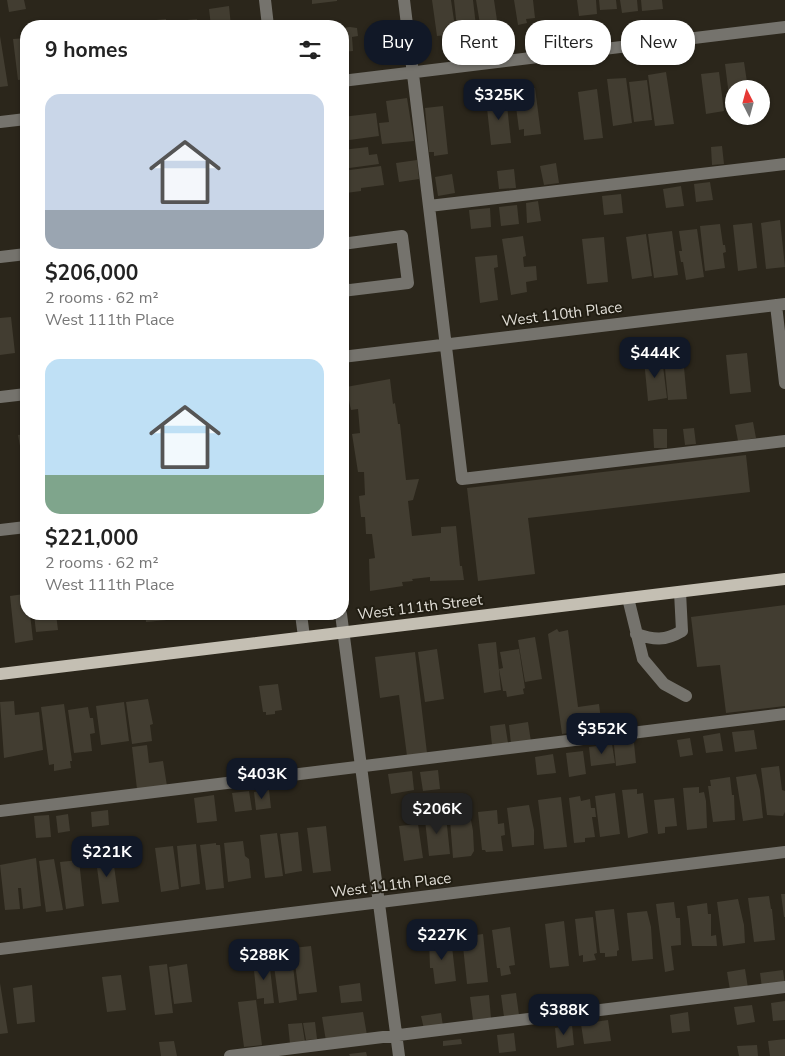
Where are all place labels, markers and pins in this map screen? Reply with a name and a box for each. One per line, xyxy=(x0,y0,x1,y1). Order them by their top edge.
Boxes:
pin: $325K xyxy=(464,78,534,121)
pin: $444K xyxy=(620,336,690,379)
pin: $352K xyxy=(567,712,637,755)
pin: $403K xyxy=(227,758,297,800)
pin: $206K xyxy=(402,792,472,835)
pin: $221K xyxy=(72,836,142,878)
pin: $227K xyxy=(407,918,477,961)
pin: $288K xyxy=(229,938,299,981)
pin: $388K xyxy=(529,994,599,1036)

